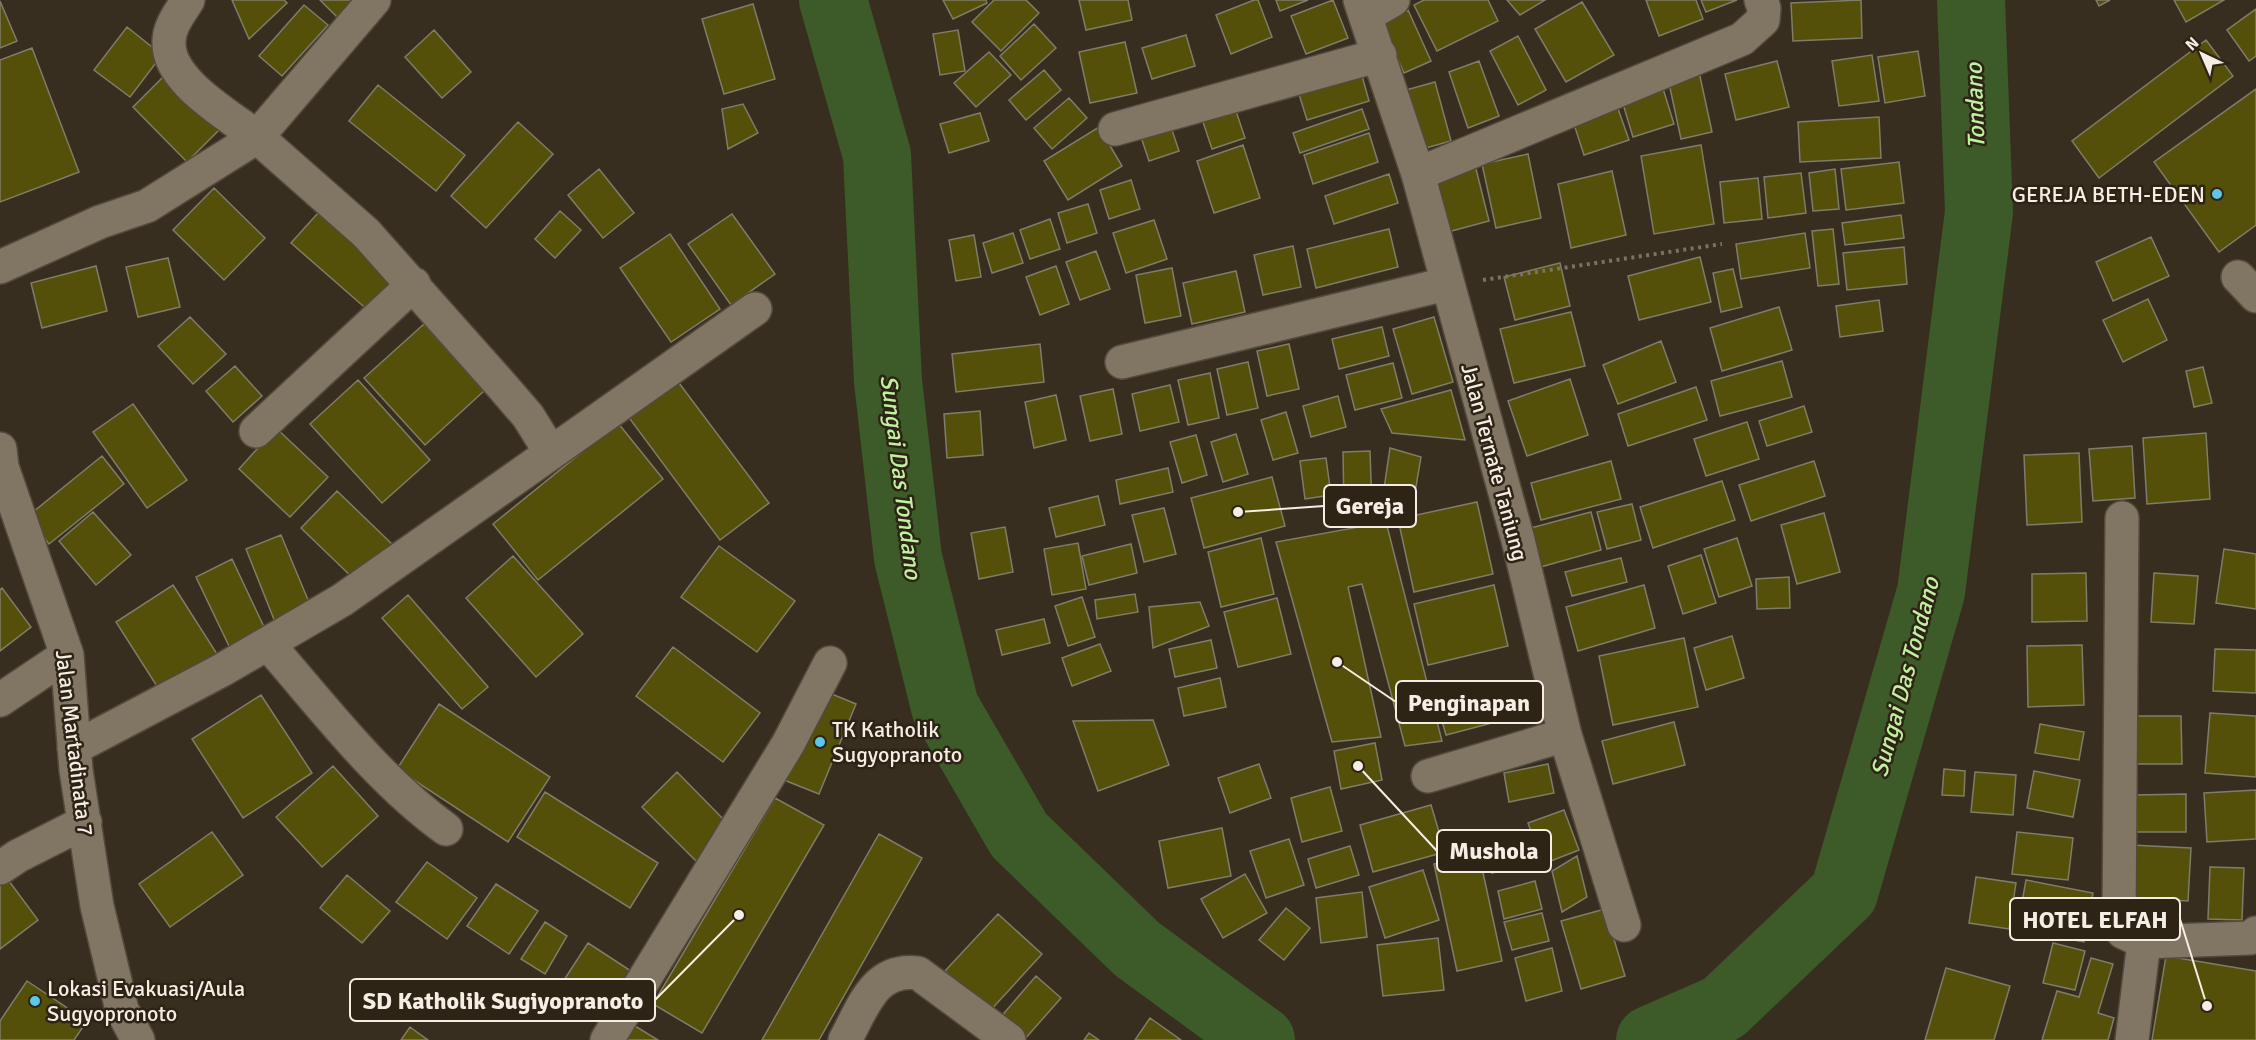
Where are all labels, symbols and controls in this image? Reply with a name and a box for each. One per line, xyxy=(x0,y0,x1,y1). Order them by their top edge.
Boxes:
north arrow xyxy=(2172,24,2232,84)
text: N xyxy=(2181,33,2203,55)
water label: Tondano xyxy=(1958,61,1991,149)
place label: GEREJA BETH-EDEN xyxy=(2012,181,2205,208)
marker: GEREJA BETH-EDEN xyxy=(2210,187,2224,201)
street label: Jalan Ternate Taniung xyxy=(1455,360,1534,564)
water label: Sungai Das Tondano xyxy=(874,373,929,582)
callout: Gereja xyxy=(1324,485,1416,527)
text: Gereja xyxy=(1336,491,1404,521)
water label: Sungai Das Tondano xyxy=(1864,572,1946,780)
street label: Jalan Martadinata 7 xyxy=(50,649,99,838)
callout: Penginapan xyxy=(1396,681,1543,723)
text: Penginapan xyxy=(1408,688,1530,718)
place label: TK Katholik Sugyopranoto xyxy=(832,716,962,768)
marker: TK Katholik Sugyopranoto xyxy=(813,735,827,749)
callout: Mushola xyxy=(1437,830,1551,872)
text: Mushola xyxy=(1449,836,1539,866)
callout: HOTEL ELFAH xyxy=(2010,898,2180,940)
text: HOTEL ELFAH xyxy=(2022,905,2168,935)
place label: Lokasi Evakuasi/Aula Sugyopronoto xyxy=(47,975,245,1027)
callout: SD Katholik Sugiyopranoto xyxy=(350,979,655,1021)
text: SD Katholik Sugiyopranoto xyxy=(363,986,643,1016)
marker: Lokasi Evakuasi/Aula Sugyopronoto xyxy=(28,994,42,1008)

